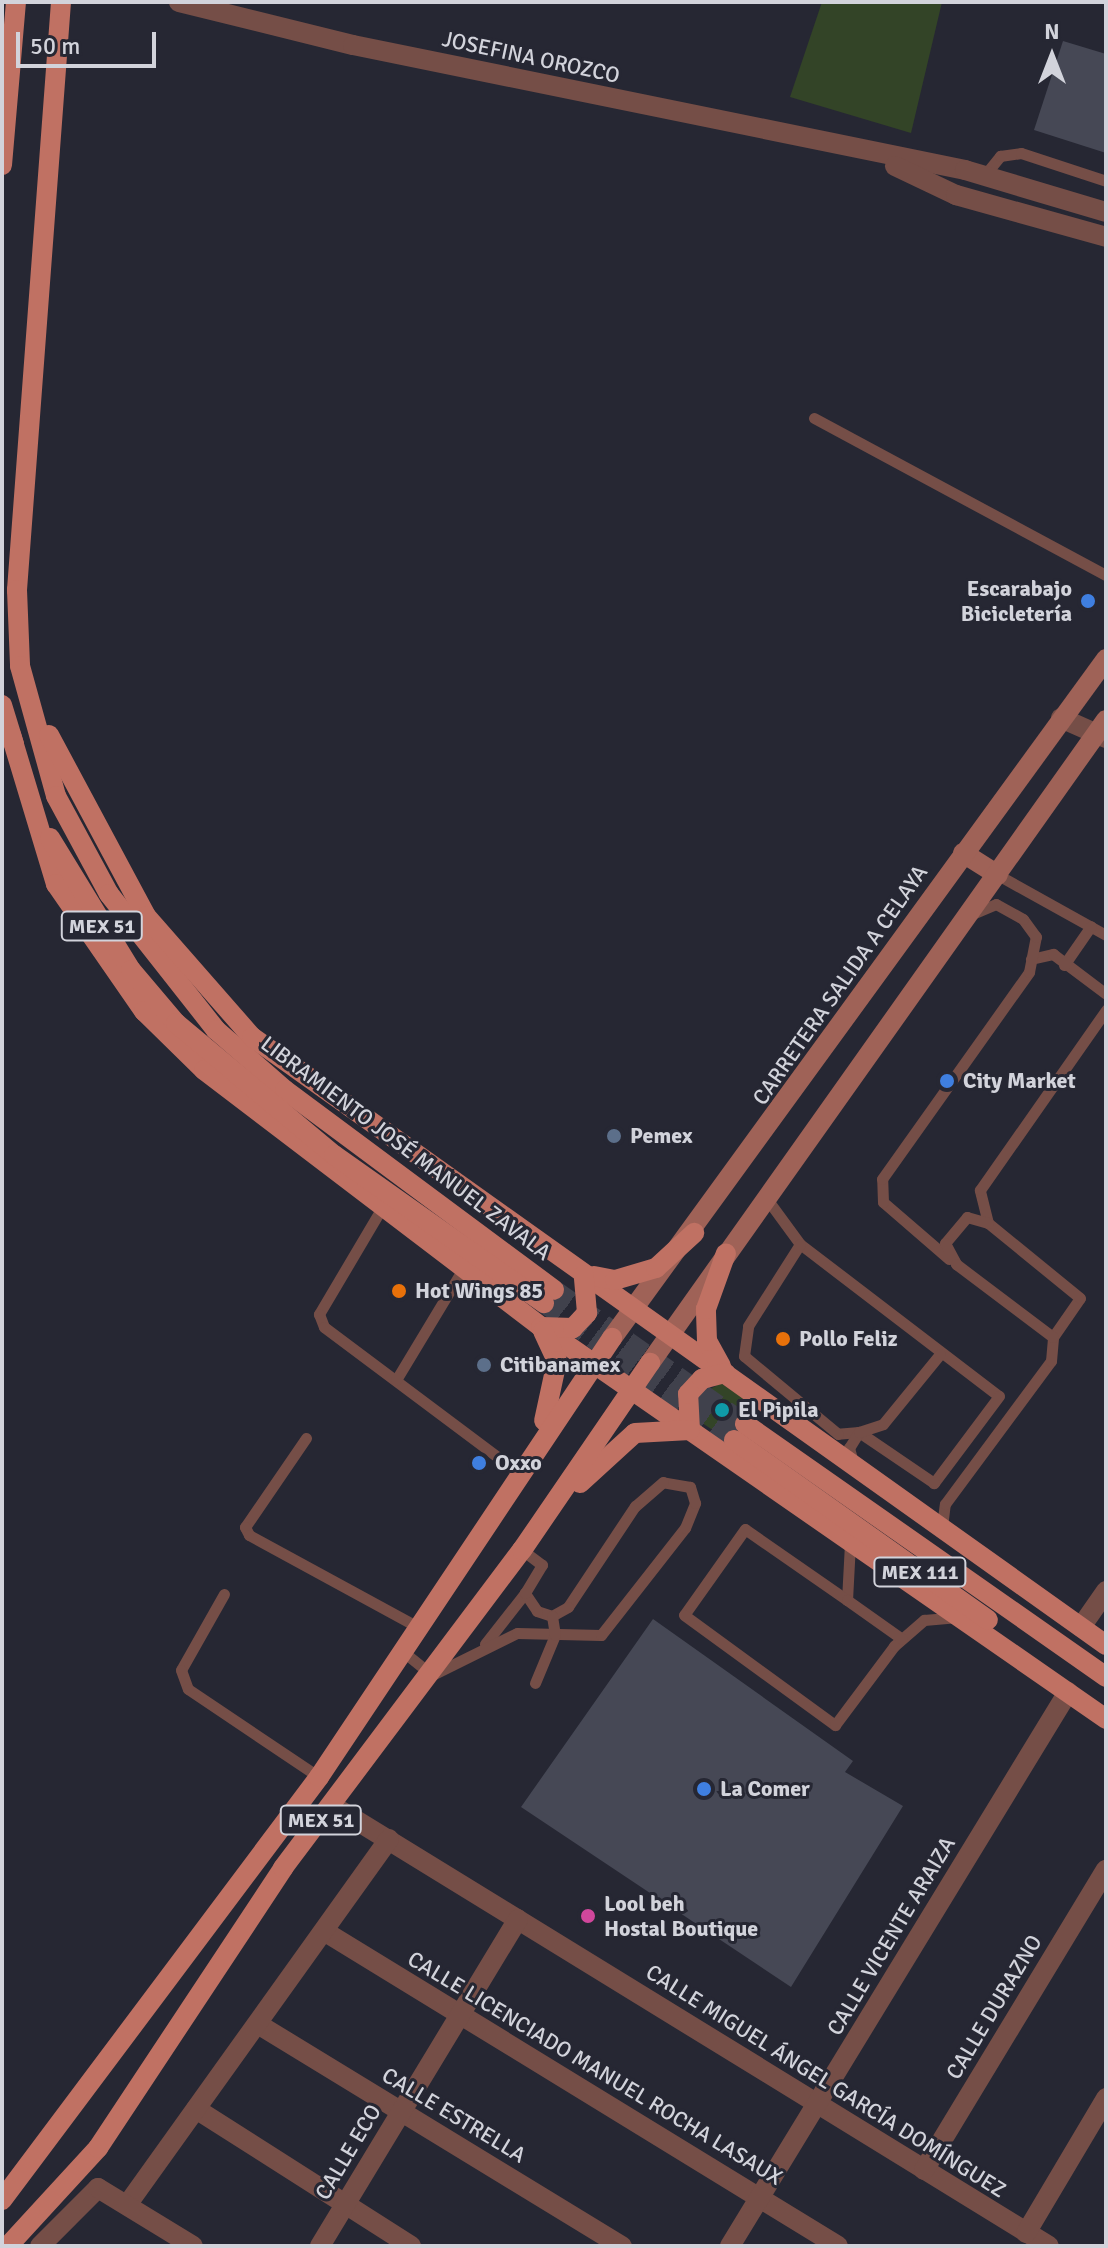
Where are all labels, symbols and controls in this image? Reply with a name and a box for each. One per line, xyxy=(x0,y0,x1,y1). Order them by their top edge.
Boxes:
scale bar xyxy=(20,16,160,66)
north arrow xyxy=(1012,16,1092,96)
text: N xyxy=(1044,18,1060,45)
street label: JOSEFINA OROZCO xyxy=(440,25,622,89)
text: 50 m xyxy=(30,31,80,61)
place label: Escarabajo Bicicletería xyxy=(961,575,1072,626)
marker: Escarabajo Bicicletería xyxy=(1079,592,1097,610)
street label: CARRETERA SALIDA A CELAYA xyxy=(747,860,933,1110)
road number: MEX 51 xyxy=(60,910,144,942)
street label: LIBRAMIENTO JOSÉ MANUEL ZAVALA xyxy=(256,1030,556,1266)
place label: City Market xyxy=(963,1068,1076,1094)
marker: City Market xyxy=(938,1072,956,1090)
place label: Pemex xyxy=(630,1123,693,1149)
marker: Pemex xyxy=(605,1127,623,1145)
place label: Hot Wings 85 xyxy=(415,1278,543,1304)
marker: Hot Wings 85 xyxy=(390,1282,408,1300)
place label: Pollo Feliz xyxy=(799,1326,898,1352)
marker: Pollo Feliz xyxy=(774,1330,792,1348)
place label: Citibanamex xyxy=(500,1352,620,1378)
marker: Citibanamex xyxy=(475,1356,493,1374)
place label: El Pipila xyxy=(738,1397,818,1423)
marker: El Pipila xyxy=(713,1401,731,1419)
place label: Oxxo xyxy=(495,1450,542,1476)
marker: Oxxo xyxy=(470,1454,488,1472)
road number: MEX 111 xyxy=(872,1556,968,1588)
place label: La Comer xyxy=(720,1776,810,1802)
marker: La Comer xyxy=(695,1780,713,1798)
road number: MEX 51 xyxy=(279,1804,363,1836)
street label: CALLE VICENTE ARAIZA xyxy=(821,1832,961,2040)
place label: Lool beh Hostal Boutique xyxy=(604,1890,758,1942)
marker: Lool beh Hostal Boutique xyxy=(579,1907,597,1925)
street label: CALLE DURAZNO xyxy=(940,1930,1048,2084)
street label: CALLE LICENCIADO MANUEL ROCHA LASAUX xyxy=(403,1945,787,2191)
street label: CALLE MIGUEL ÁNGEL GARCÍA DOMÍNGUEZ xyxy=(641,1959,1011,2203)
street label: CALLE ESTRELLA xyxy=(377,2062,531,2168)
street label: CALLE ECO xyxy=(309,2100,387,2204)

